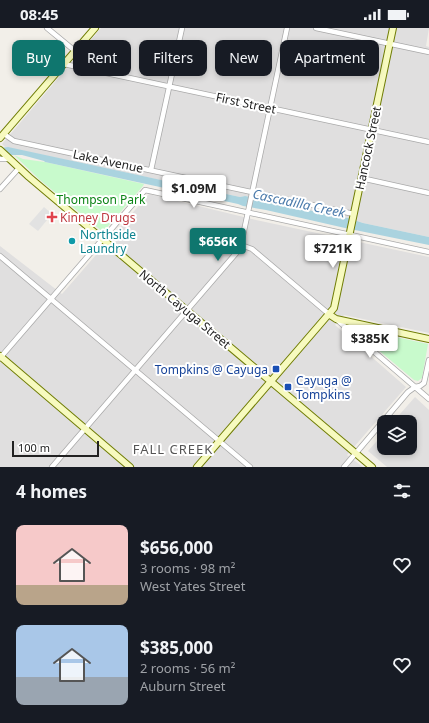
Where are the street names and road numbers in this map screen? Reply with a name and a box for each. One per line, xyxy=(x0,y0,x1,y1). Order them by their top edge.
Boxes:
street label: First Street xyxy=(214,88,278,118)
street label: Hancock Street xyxy=(351,104,385,191)
street label: Lake Avenue xyxy=(71,145,145,177)
street label: North Cayuga Street xyxy=(136,266,235,353)

